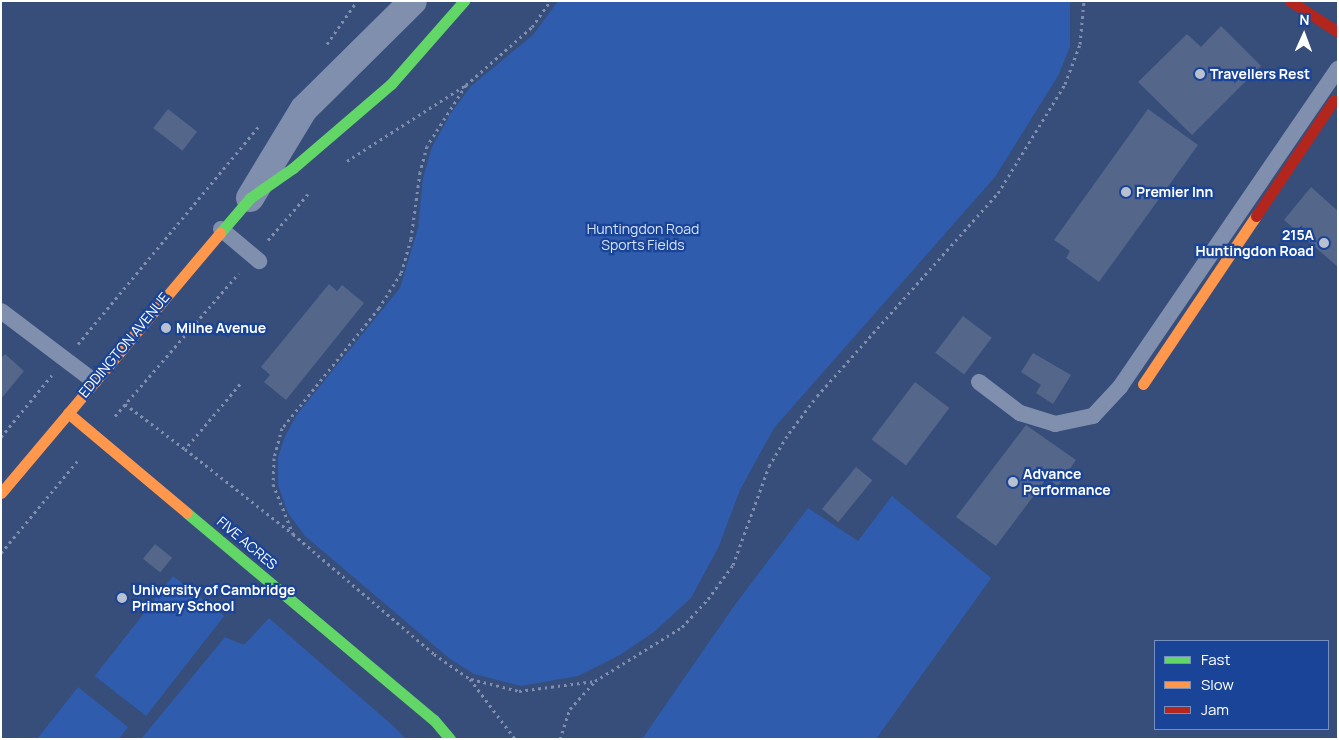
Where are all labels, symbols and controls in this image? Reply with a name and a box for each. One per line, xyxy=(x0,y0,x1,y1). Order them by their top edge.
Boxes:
north arrow xyxy=(1279,10,1329,60)
text: N xyxy=(1299,10,1310,29)
place label: Travellers Rest xyxy=(1210,66,1310,82)
marker: Travellers Rest xyxy=(1194,68,1206,80)
place label: Premier Inn xyxy=(1136,184,1213,200)
marker: Premier Inn xyxy=(1120,186,1132,198)
park label: Huntingdon Road Sports Fields xyxy=(587,221,699,253)
place label: 215A Huntingdon Road xyxy=(1196,227,1314,260)
marker: 215A Huntingdon Road xyxy=(1318,237,1330,249)
street label: EDDINGTON AVENUE xyxy=(75,289,173,401)
place label: Milne Avenue xyxy=(176,320,266,336)
marker: Milne Avenue xyxy=(160,322,172,334)
place label: Advance Performance xyxy=(1023,466,1111,498)
marker: Advance Performance xyxy=(1007,476,1019,488)
street label: FIVE ACRES xyxy=(214,513,280,573)
place label: University of Cambridge Primary School xyxy=(132,582,296,614)
marker: University of Cambridge Primary School xyxy=(116,592,128,604)
legend xyxy=(1154,640,1329,730)
text: Fast xyxy=(1201,649,1230,670)
text: Slow xyxy=(1201,674,1234,695)
text: Jam xyxy=(1201,699,1229,720)

